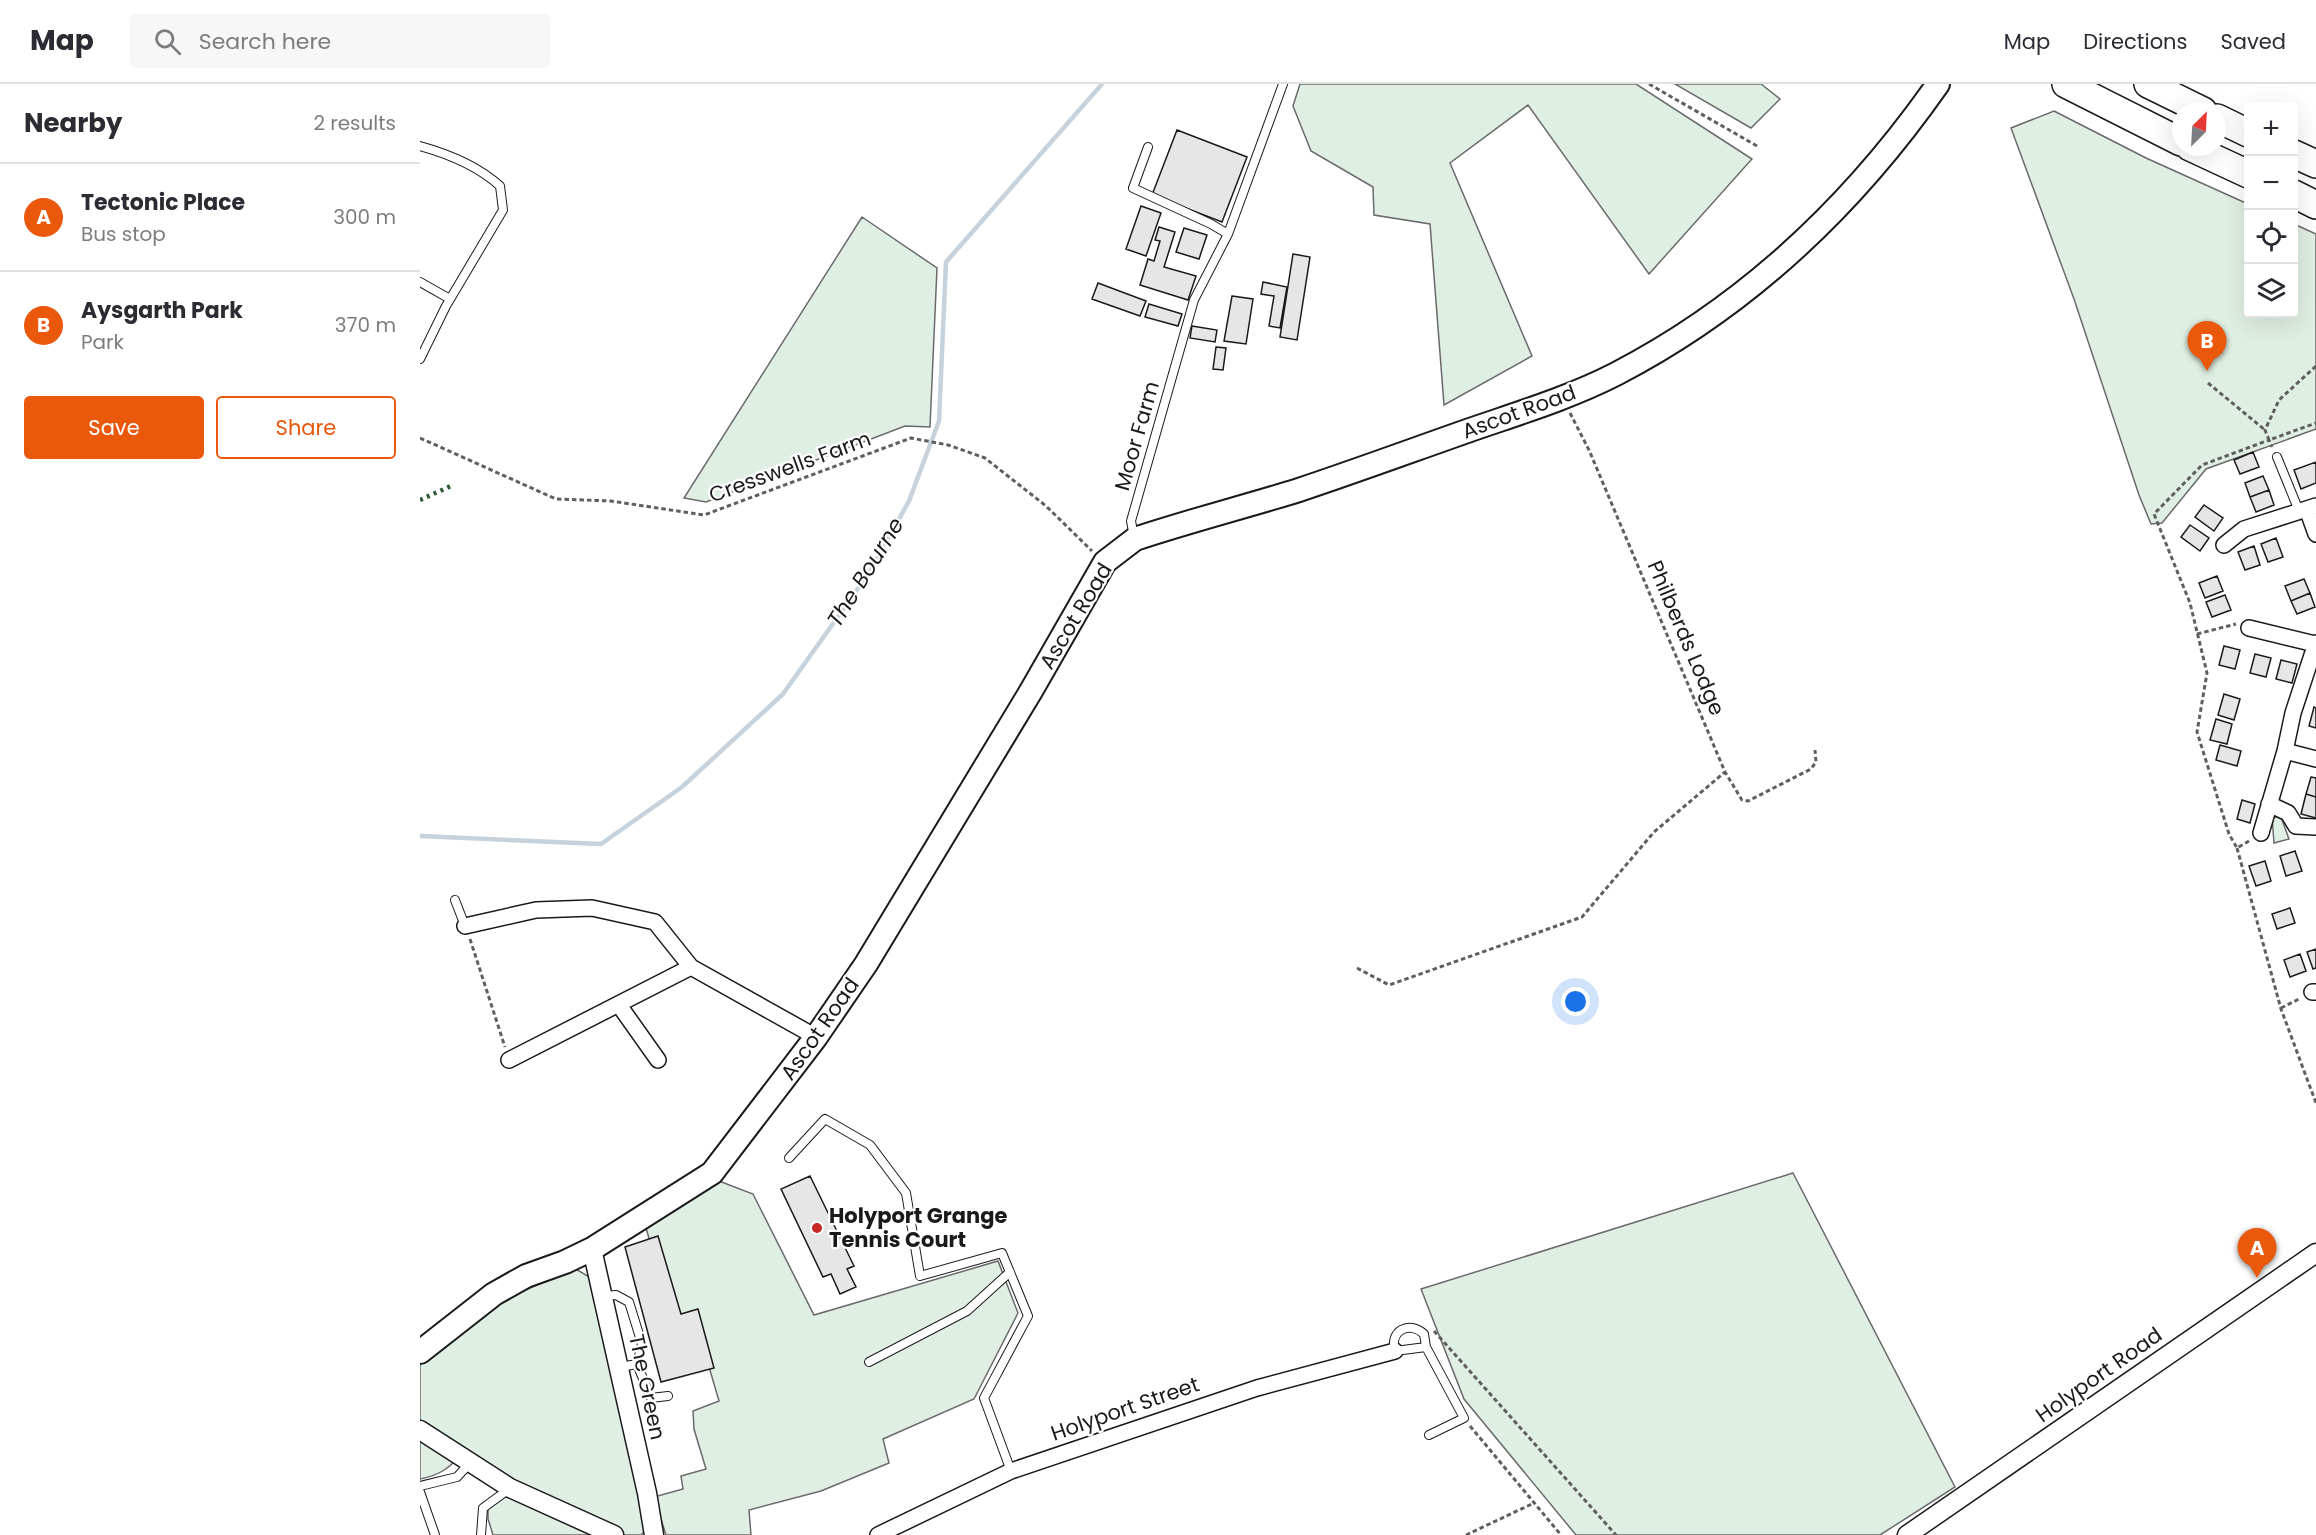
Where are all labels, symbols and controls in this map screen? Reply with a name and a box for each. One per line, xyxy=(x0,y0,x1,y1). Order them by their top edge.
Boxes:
search box xyxy=(130,14,550,68)
text: Map xyxy=(30,21,94,60)
icon: search xyxy=(151,25,184,58)
text: Search here xyxy=(199,26,331,57)
text: Map xyxy=(2004,27,2050,56)
text: Directions xyxy=(2083,27,2187,56)
text: Saved xyxy=(2220,27,2286,56)
north arrow xyxy=(2172,102,2226,156)
map controls xyxy=(2244,102,2298,318)
button: + xyxy=(2244,102,2298,156)
text: Nearby xyxy=(24,105,122,141)
text: 2 results xyxy=(313,109,396,137)
button: − xyxy=(2244,156,2298,210)
text: Tectonic Place xyxy=(81,187,245,218)
text: A xyxy=(36,203,51,231)
text: 300 m xyxy=(333,203,396,231)
button: locate xyxy=(2244,210,2298,264)
text: Bus stop xyxy=(81,220,166,248)
button: layers xyxy=(2244,264,2298,318)
text: Aysgarth Park xyxy=(81,295,243,326)
text: B xyxy=(37,311,50,339)
text: 370 m xyxy=(335,311,396,339)
pin: B xyxy=(2188,322,2226,371)
text: Park xyxy=(81,328,124,356)
street label: Moor Farm xyxy=(1107,378,1166,494)
street label: Ascot Road xyxy=(1458,378,1580,446)
button: Save xyxy=(24,396,204,459)
button: Share xyxy=(216,396,396,459)
street label: Cresswells Farm xyxy=(705,424,875,509)
water label: The Bourne xyxy=(819,512,911,633)
street label: Philberds Lodge xyxy=(1641,556,1732,720)
street label: Ascot Road xyxy=(1032,557,1119,674)
street label: Ascot Road xyxy=(774,972,866,1086)
your location xyxy=(1561,987,1590,1016)
place label: Holyport Grange Tennis Court xyxy=(829,1201,1007,1254)
marker: Holyport Grange Tennis Court xyxy=(810,1221,824,1235)
pin: A xyxy=(2238,1228,2276,1278)
street label: Holyport Road xyxy=(2030,1320,2168,1429)
street label: The Green xyxy=(622,1332,673,1442)
street label: Holyport Street xyxy=(1047,1370,1203,1447)

